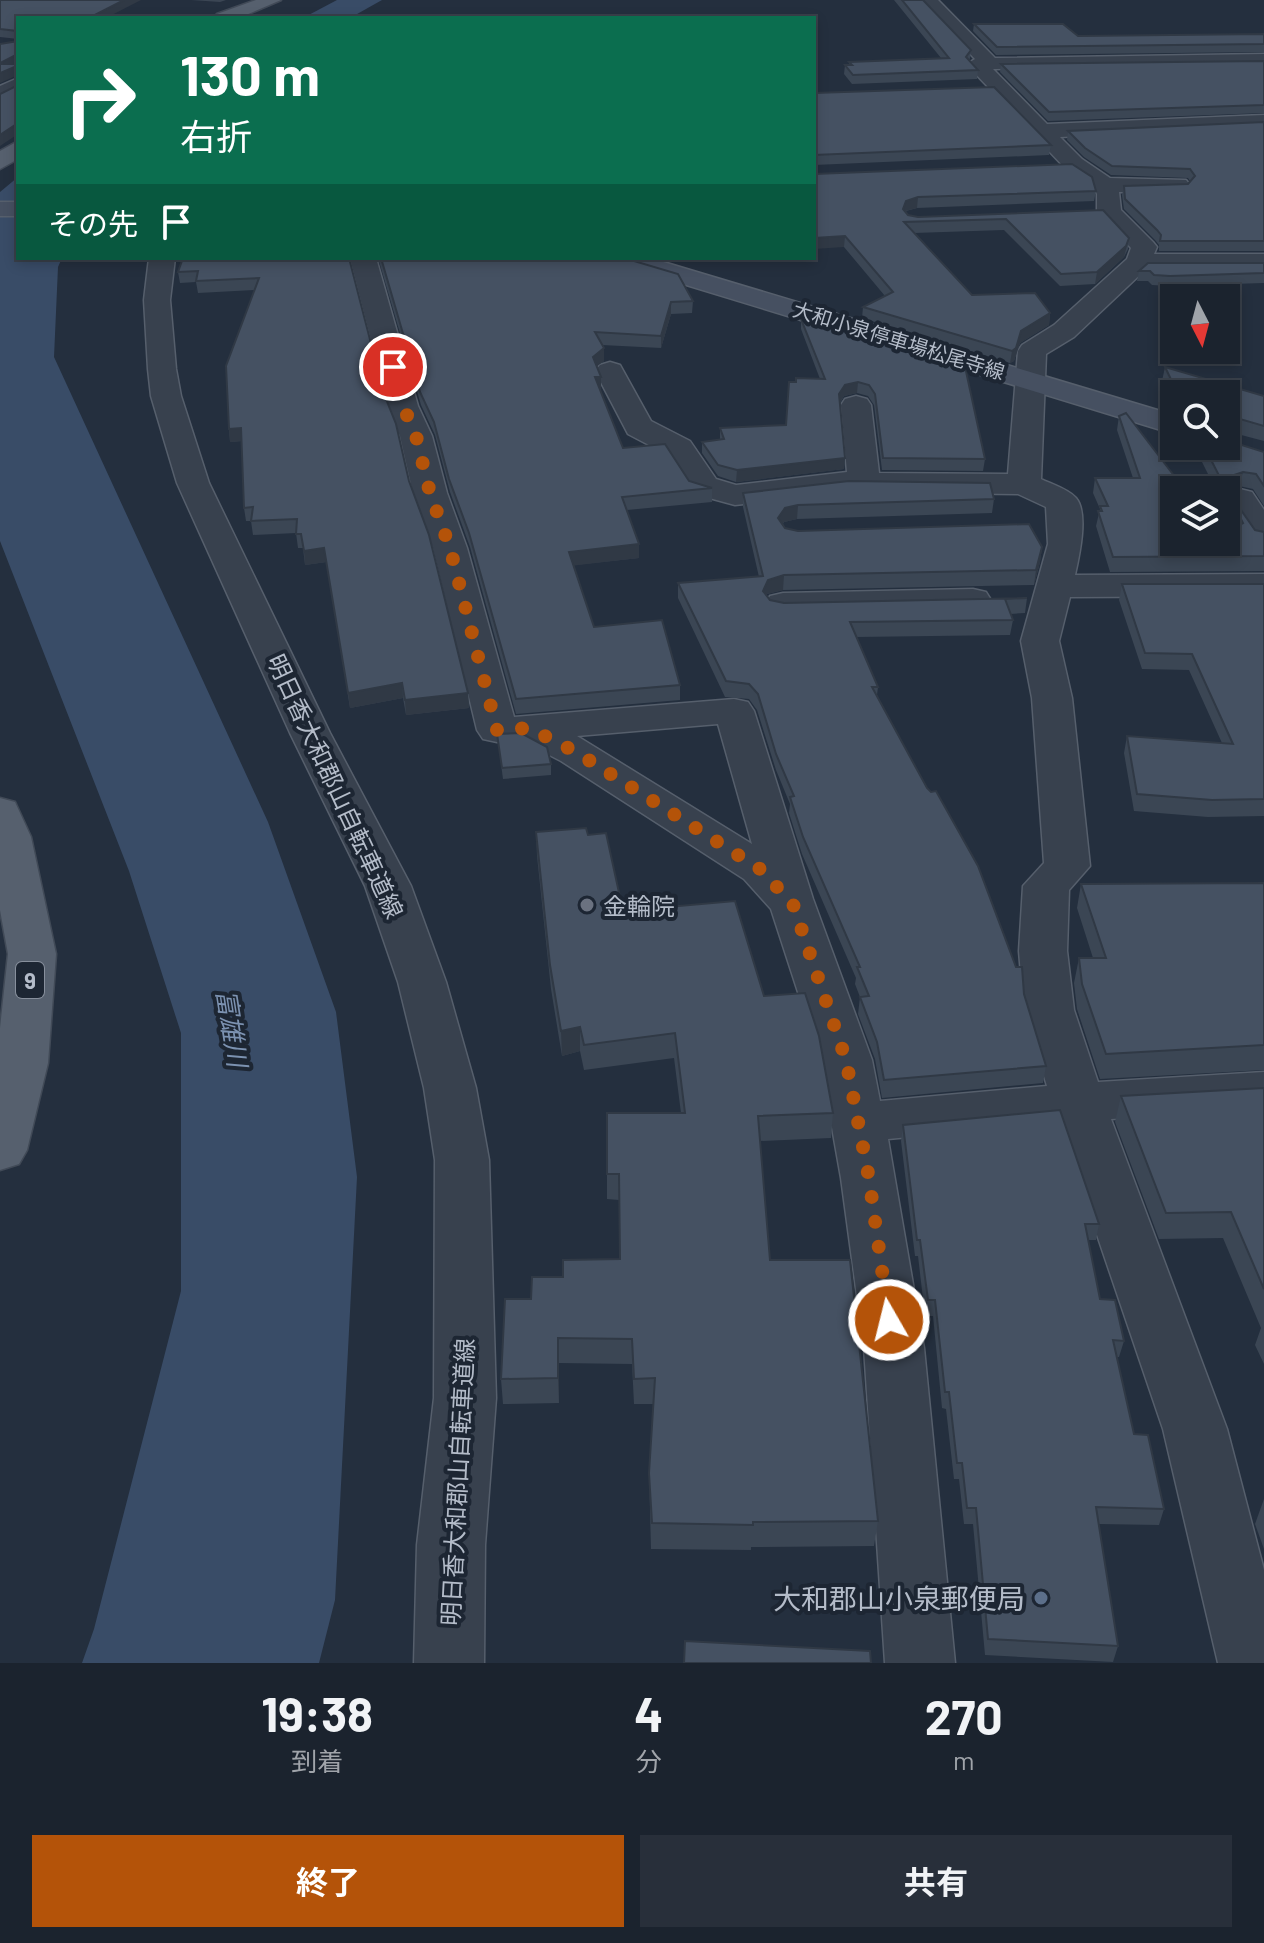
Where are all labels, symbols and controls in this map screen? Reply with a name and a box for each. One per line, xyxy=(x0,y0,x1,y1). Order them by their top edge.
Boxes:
text: 130 m xyxy=(180,40,320,107)
icon: right xyxy=(48,48,152,152)
text: 右折 xyxy=(180,114,252,157)
icon: arrive xyxy=(154,200,198,244)
text: その先 xyxy=(48,205,138,241)
north arrow xyxy=(1160,284,1240,364)
map controls xyxy=(1160,284,1240,556)
street label: 大和小泉停車場松尾寺線 xyxy=(790,296,1008,384)
pin xyxy=(359,333,427,401)
icon: arrive xyxy=(371,345,415,389)
button: search xyxy=(1160,380,1240,460)
button: layers xyxy=(1160,476,1240,556)
street label: 明日香大和郡山自転車道線 xyxy=(262,649,410,923)
place label: 金輪院 xyxy=(603,891,675,920)
marker: 金輪院 xyxy=(578,896,596,914)
road number: 9 xyxy=(16,962,44,998)
water label: 富雄川 xyxy=(212,987,255,1072)
position arrow xyxy=(847,1278,931,1362)
street label: 明日香大和郡山自転車道線 xyxy=(435,1337,479,1627)
place label: 大和郡山小泉郵便局 xyxy=(773,1581,1025,1615)
marker: 大和郡山小泉郵便局 xyxy=(1032,1589,1050,1607)
text: 19:38 xyxy=(261,1684,373,1742)
text: 4 xyxy=(634,1684,663,1742)
text: 270 xyxy=(925,1687,1003,1745)
text: m xyxy=(953,1744,974,1775)
text: 到着 xyxy=(291,1745,343,1776)
text: 分 xyxy=(636,1745,662,1776)
button: 終了 xyxy=(32,1835,624,1927)
button: 共有 xyxy=(640,1835,1232,1927)

